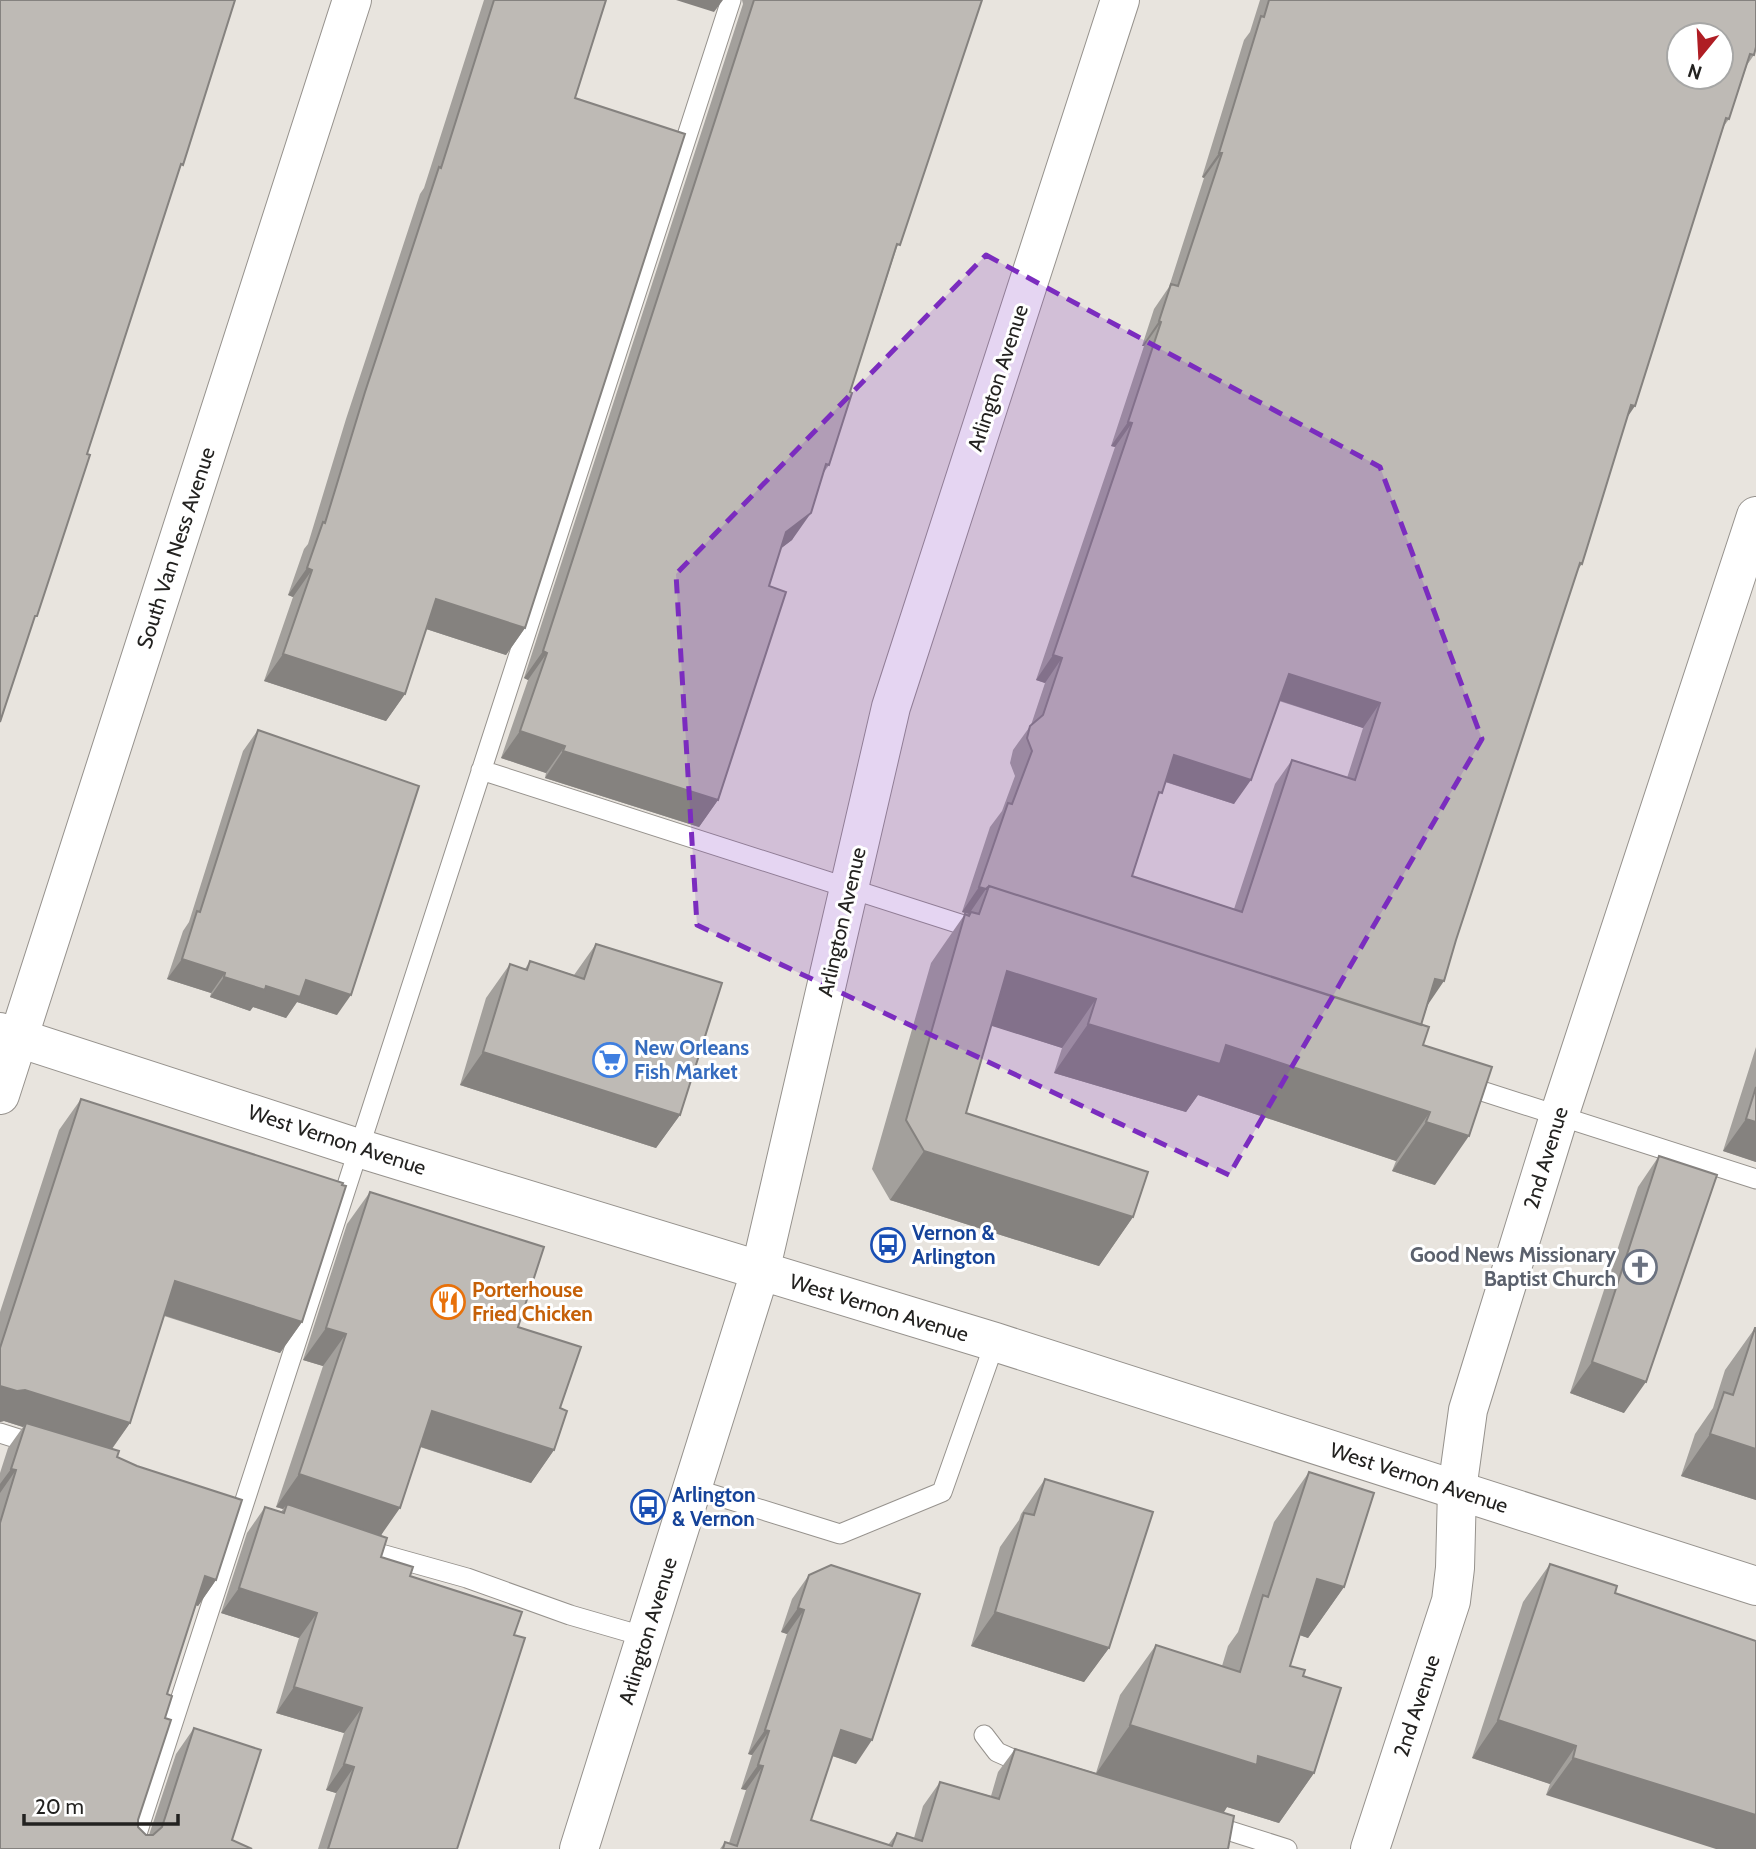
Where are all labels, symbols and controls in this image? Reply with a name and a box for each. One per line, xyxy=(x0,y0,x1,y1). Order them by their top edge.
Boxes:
north arrow xyxy=(1665,21,1735,91)
text: N xyxy=(1685,59,1705,85)
street label: Arlington Avenue xyxy=(962,301,1033,454)
street label: South Van Ness Avenue xyxy=(131,444,220,652)
street label: Arlington Avenue xyxy=(812,844,871,999)
place label: New Orleans Fish Market xyxy=(634,1035,749,1084)
supermarket icon: New Orleans Fish Market xyxy=(591,1041,629,1079)
street label: West Vernon Avenue xyxy=(245,1099,429,1180)
street label: 2nd Avenue xyxy=(1518,1103,1573,1212)
place label: Vernon & Arlington xyxy=(912,1220,996,1269)
bus stop icon: Vernon & Arlington xyxy=(869,1226,907,1264)
place label: Good News Missionary Baptist Church xyxy=(1410,1242,1617,1291)
church icon: Good News Missionary Baptist Church xyxy=(1621,1248,1659,1286)
street label: West Vernon Avenue xyxy=(787,1268,972,1347)
place label: Porterhouse Fried Chicken xyxy=(472,1277,593,1326)
restaurant icon: Porterhouse Fried Chicken xyxy=(429,1283,467,1321)
street label: West Vernon Avenue xyxy=(1327,1437,1511,1518)
place label: Arlington & Vernon xyxy=(672,1482,756,1531)
bus stop icon: Arlington & Vernon xyxy=(629,1488,667,1526)
street label: Arlington Avenue xyxy=(613,1554,682,1708)
street label: 2nd Avenue xyxy=(1388,1651,1445,1760)
scale bar xyxy=(24,1783,178,1827)
text: 20 m xyxy=(35,1794,84,1819)

